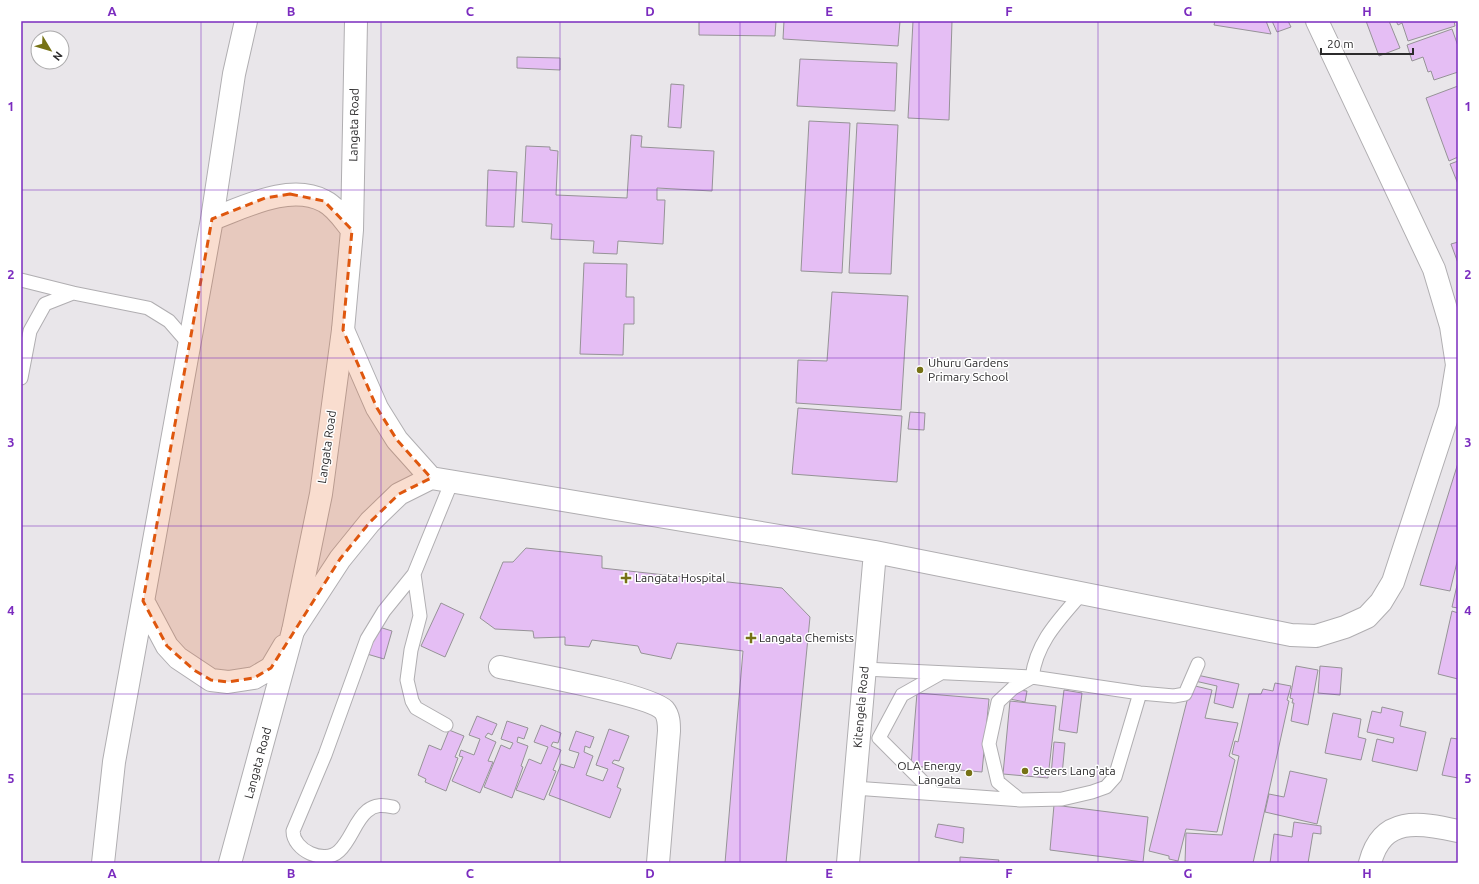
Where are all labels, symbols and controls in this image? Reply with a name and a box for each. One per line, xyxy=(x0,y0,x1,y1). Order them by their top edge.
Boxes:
text: A xyxy=(107,4,117,18)
text: B xyxy=(287,4,296,18)
text: C xyxy=(466,4,475,18)
text: D xyxy=(645,4,655,18)
text: E xyxy=(825,4,833,18)
text: F xyxy=(1005,4,1013,18)
text: G xyxy=(1184,4,1193,18)
text: H xyxy=(1362,4,1372,18)
north arrow xyxy=(30,30,70,70)
scale bar xyxy=(1321,30,1413,56)
text: 20 m xyxy=(1327,37,1354,50)
text: N xyxy=(51,49,65,63)
street label: Langata Road xyxy=(346,88,361,162)
text: 1 xyxy=(7,99,15,113)
text: 1 xyxy=(1464,99,1472,113)
text: 2 xyxy=(7,267,15,281)
text: 2 xyxy=(1464,267,1472,281)
place label: Uhuru Gardens Primary School xyxy=(928,356,1008,383)
marker: Uhuru Gardens Primary School xyxy=(915,365,925,375)
street label: Langata Road xyxy=(315,410,338,484)
text: 3 xyxy=(7,435,15,449)
text: 3 xyxy=(1464,435,1472,449)
place label: Langata Hospital xyxy=(635,571,725,584)
marker: Langata Hospital xyxy=(620,572,632,584)
text: 4 xyxy=(7,603,15,617)
text: 4 xyxy=(1464,603,1472,617)
place label: Langata Chemists xyxy=(759,631,854,644)
marker: Langata Chemists xyxy=(746,633,756,643)
street label: Kitengela Road xyxy=(850,666,871,748)
street label: Langata Road xyxy=(242,726,273,800)
place label: OLA Energy Langata xyxy=(897,759,961,786)
place label: Steers Lang'ata xyxy=(1033,764,1116,777)
marker: Steers Lang'ata xyxy=(1020,766,1030,776)
marker: OLA Energy Langata xyxy=(964,768,974,778)
text: 5 xyxy=(7,771,15,785)
text: 5 xyxy=(1464,771,1472,785)
text: A xyxy=(107,866,117,880)
text: B xyxy=(287,866,296,880)
text: C xyxy=(466,866,475,880)
text: D xyxy=(645,866,655,880)
text: E xyxy=(825,866,833,880)
text: F xyxy=(1005,866,1013,880)
text: G xyxy=(1184,866,1193,880)
text: H xyxy=(1362,866,1372,880)

